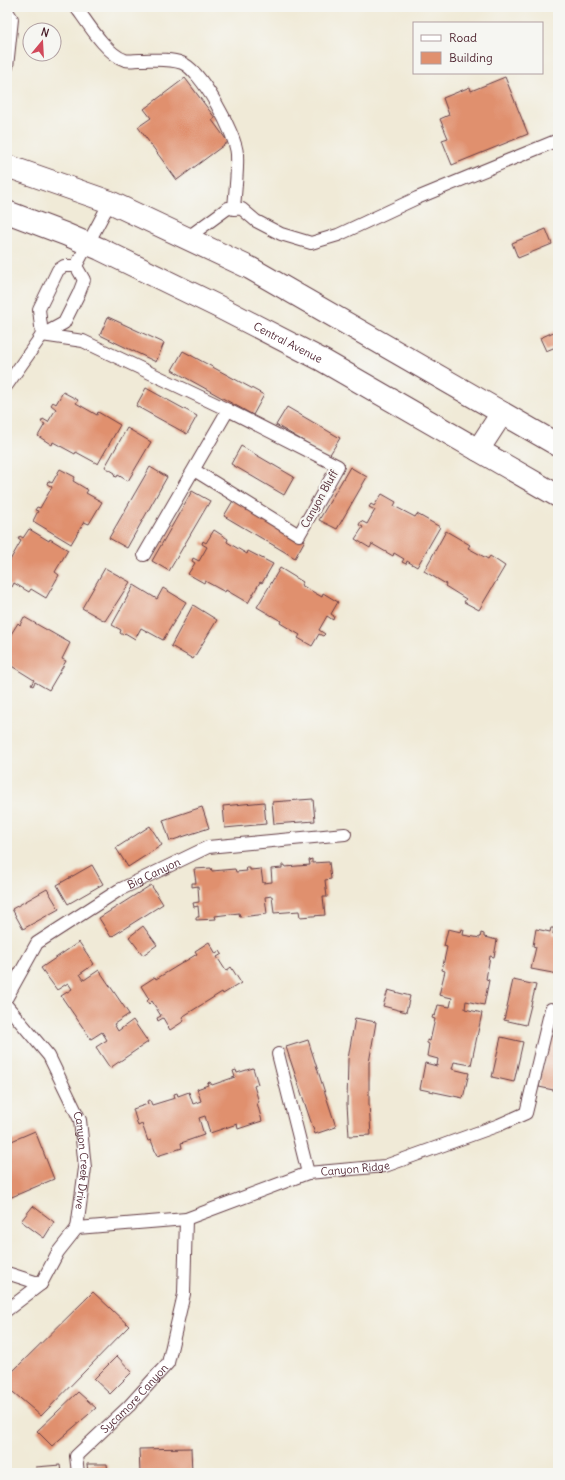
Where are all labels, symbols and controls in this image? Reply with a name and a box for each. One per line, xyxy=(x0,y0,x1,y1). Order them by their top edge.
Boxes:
north arrow xyxy=(22,22,62,62)
legend xyxy=(413,22,543,74)
text: N xyxy=(39,25,51,40)
text: Road xyxy=(449,30,477,45)
text: Building xyxy=(449,50,493,65)
street label: Central Avenue xyxy=(251,319,325,366)
street label: Canyon Bluff xyxy=(297,467,341,531)
street label: Big Canyon xyxy=(125,855,182,892)
street label: Canyon Creek Drive xyxy=(70,1109,92,1210)
street label: Canyon Ridge xyxy=(320,1158,392,1179)
street label: Sycamore Canyon xyxy=(98,1361,171,1436)

